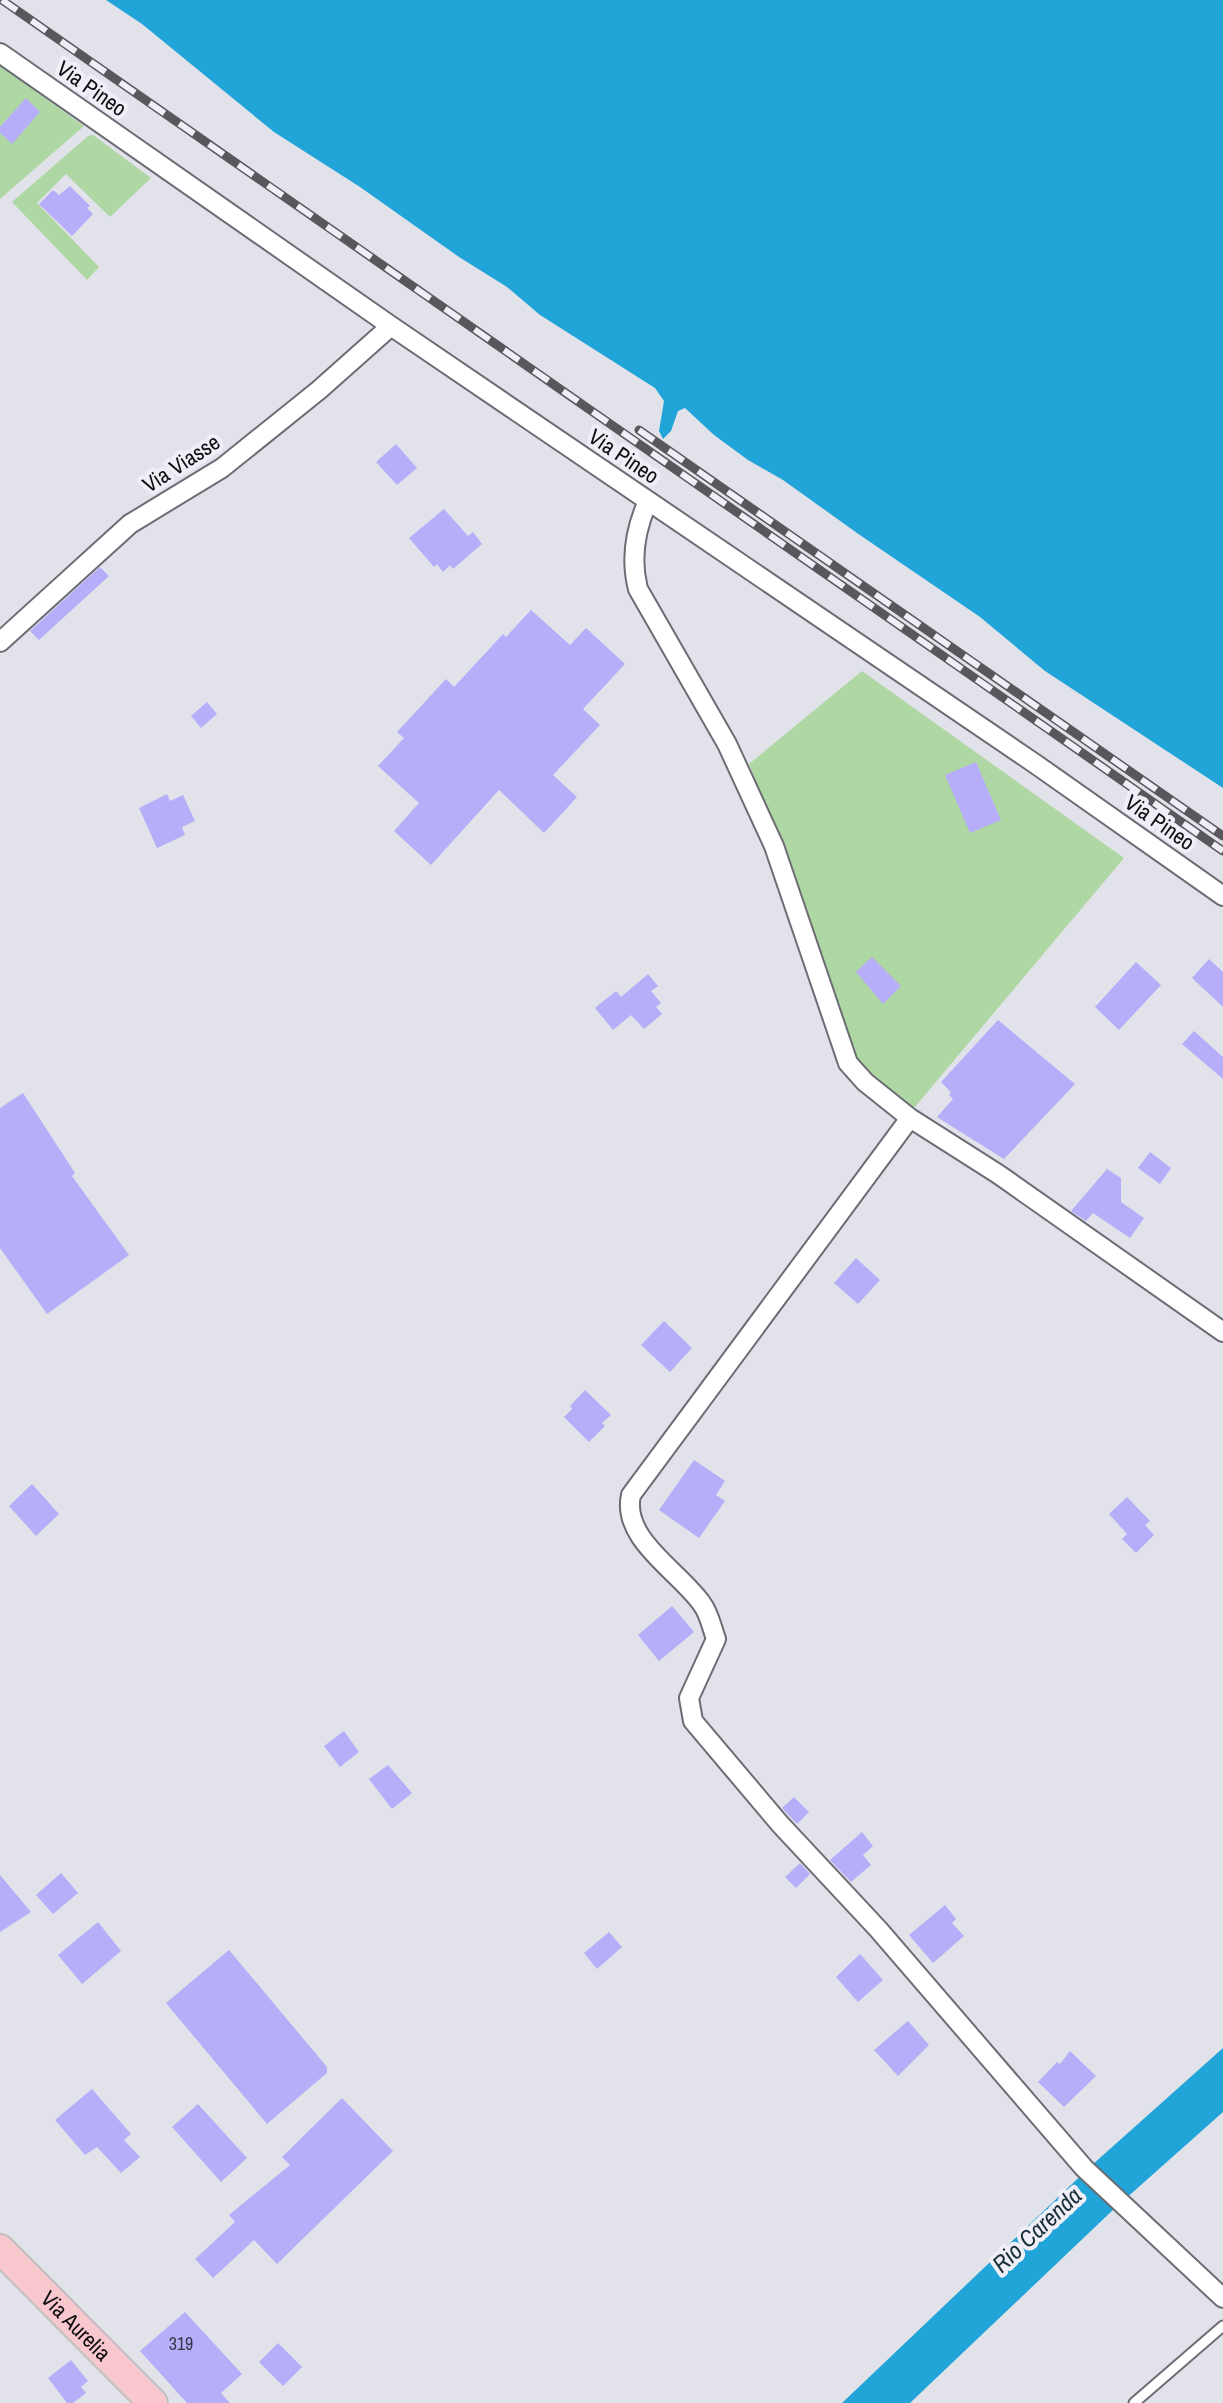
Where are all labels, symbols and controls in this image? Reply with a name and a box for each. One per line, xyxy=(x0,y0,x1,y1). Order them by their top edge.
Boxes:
street label: Via Pineo xyxy=(51,53,133,123)
street label: Via Pineo xyxy=(583,421,665,491)
street label: Via Viasse xyxy=(136,427,226,499)
street label: Via Pineo xyxy=(1119,787,1201,857)
water label: Rio Carenda xyxy=(985,2179,1088,2279)
street label: Via Aurelia xyxy=(34,2284,118,2367)
house number: 319 xyxy=(169,2331,193,2356)

